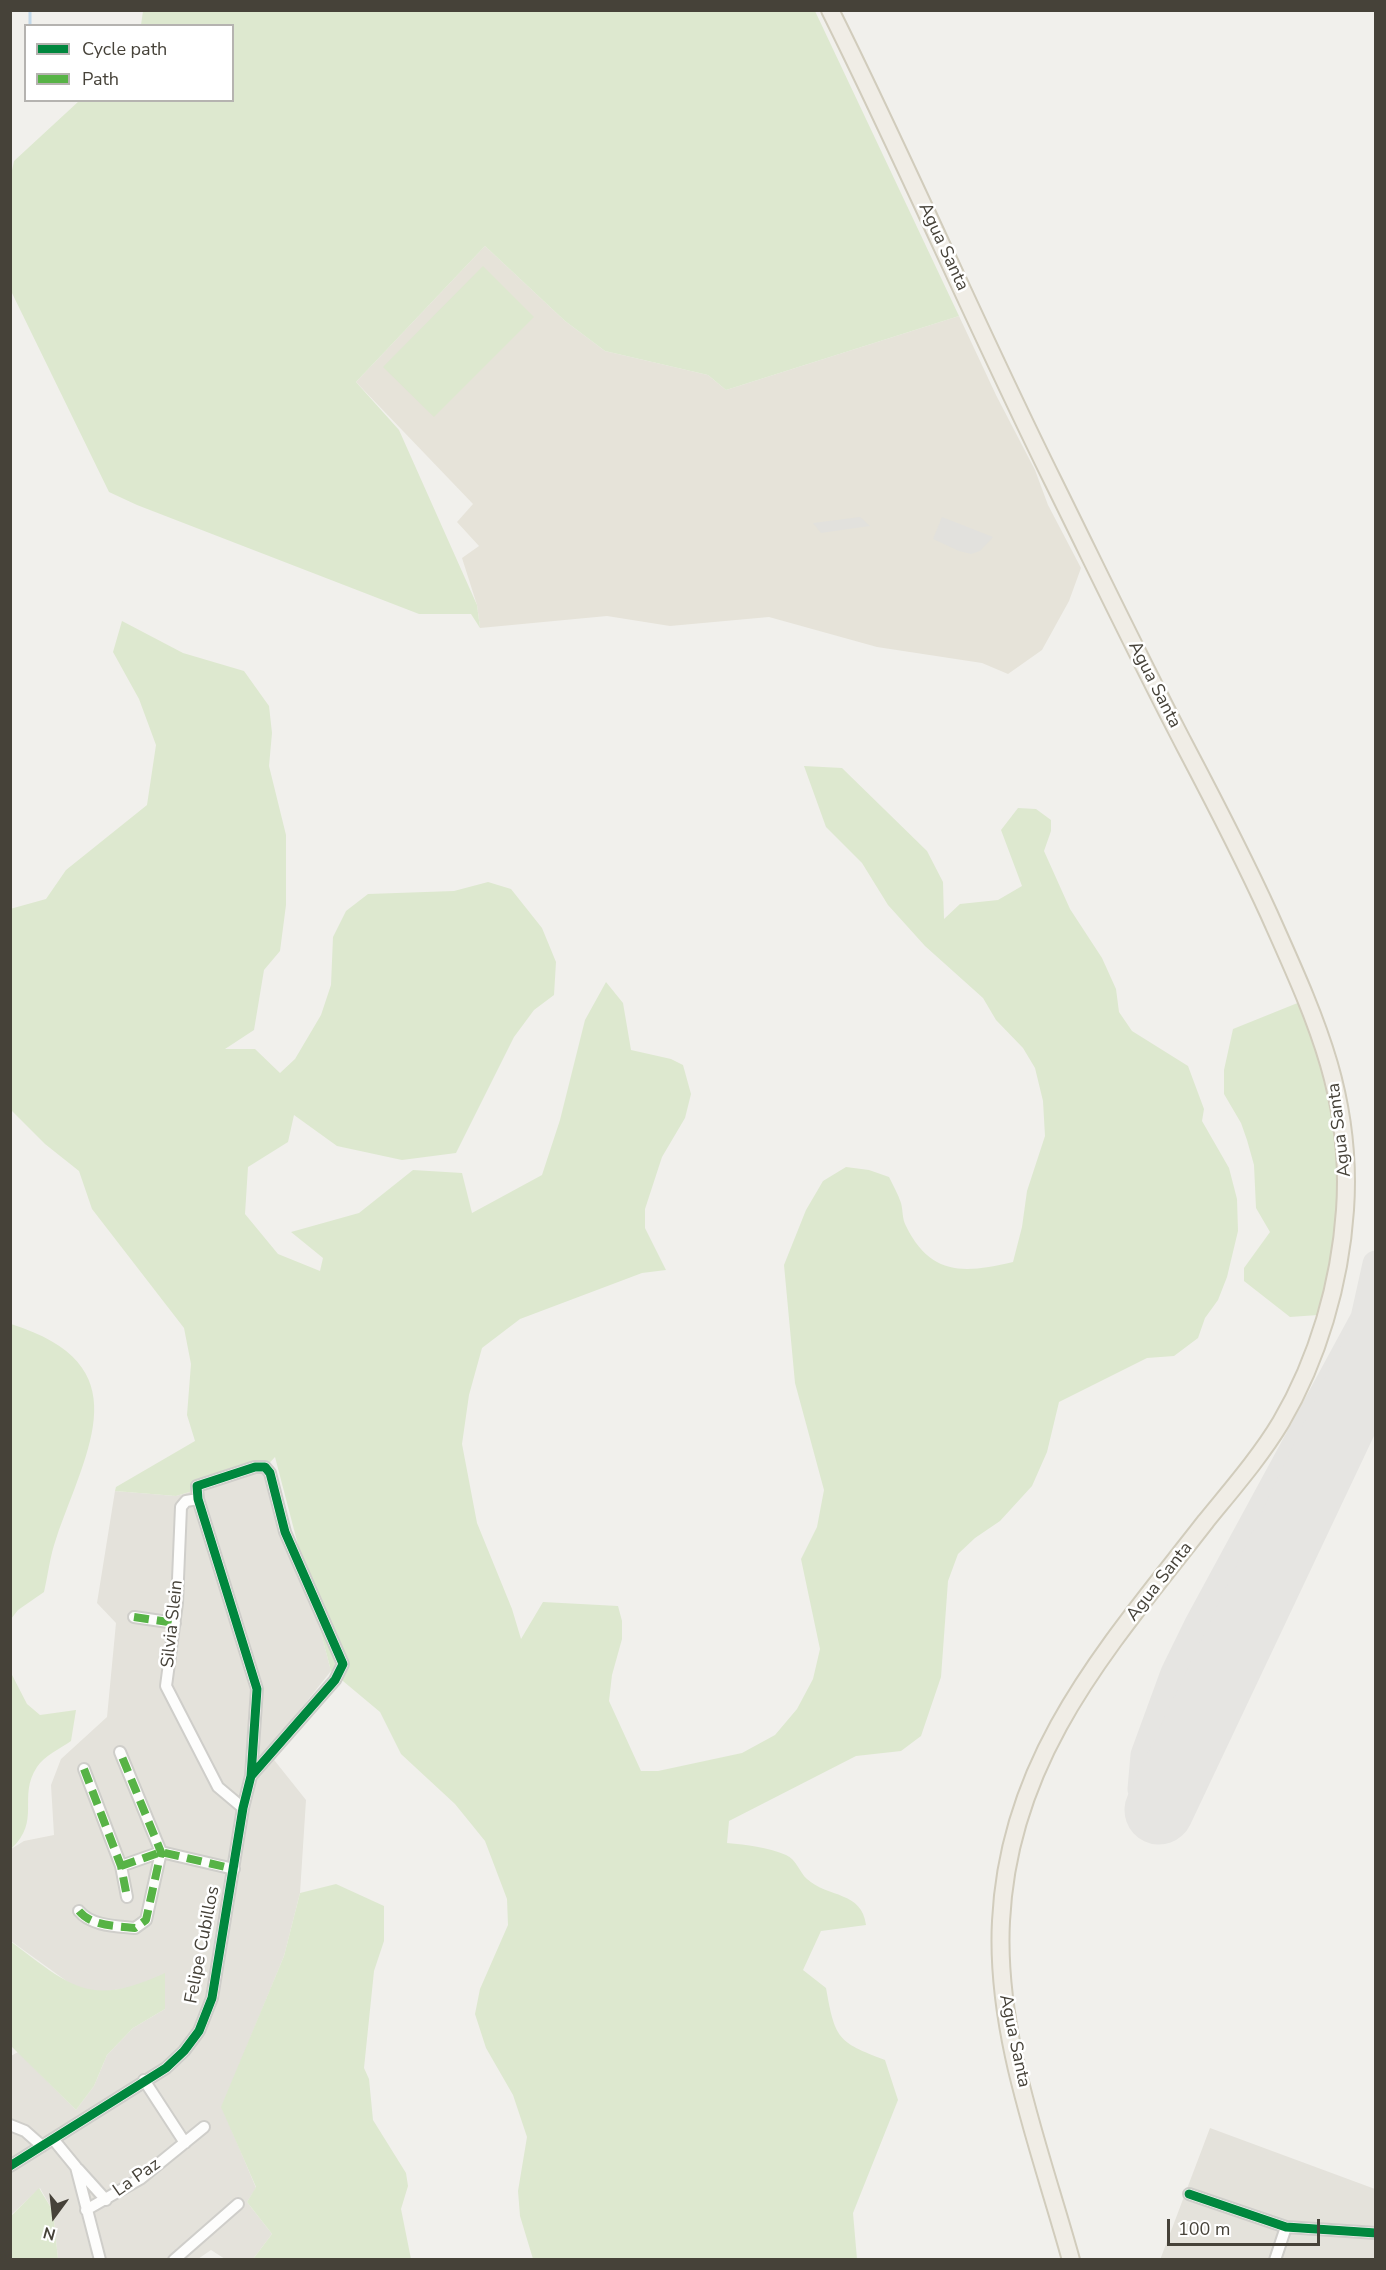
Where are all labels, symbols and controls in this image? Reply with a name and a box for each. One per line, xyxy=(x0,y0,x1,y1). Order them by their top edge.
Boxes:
legend xyxy=(24,24,234,102)
text: Cycle path xyxy=(82,37,167,61)
text: Path xyxy=(82,67,119,91)
street label: Agua Santa xyxy=(913,200,973,294)
street label: Agua Santa xyxy=(1123,638,1185,732)
street label: Agua Santa xyxy=(1324,1082,1356,1178)
street label: Agua Santa xyxy=(1122,1538,1198,1626)
street label: Silvia Slein xyxy=(158,1579,188,1669)
street label: Felipe Cubillos xyxy=(181,1884,225,2006)
street label: Agua Santa xyxy=(994,1993,1034,2089)
street label: La Paz xyxy=(109,2154,165,2202)
north arrow xyxy=(24,2186,84,2246)
scale bar xyxy=(1170,2207,1323,2245)
text: 100 m xyxy=(1178,2217,1230,2241)
text: N xyxy=(41,2221,58,2246)

